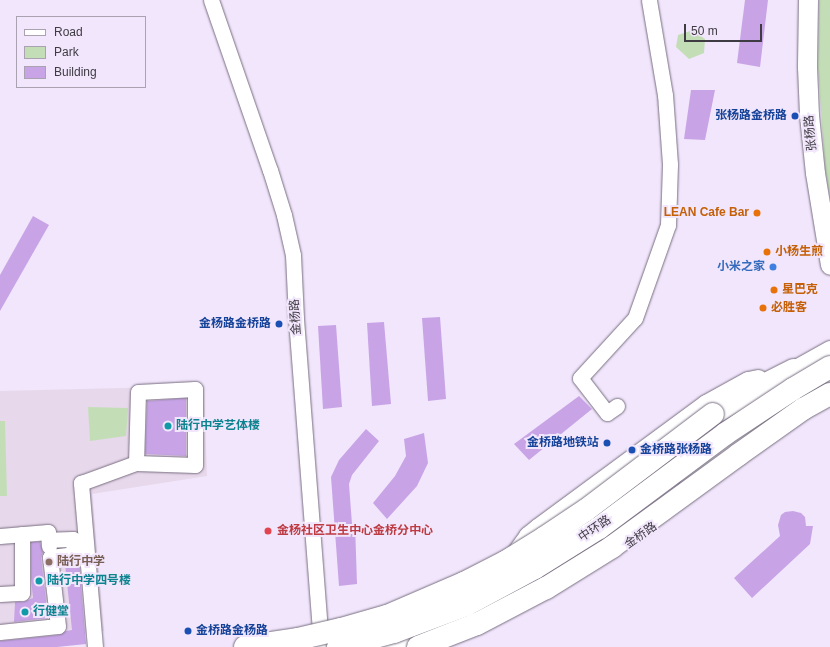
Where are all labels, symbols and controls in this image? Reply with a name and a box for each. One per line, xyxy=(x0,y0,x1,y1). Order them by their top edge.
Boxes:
legend xyxy=(16,16,146,88)
scale bar xyxy=(686,16,764,42)
text: 50 m xyxy=(691,24,718,38)
text: Road xyxy=(54,25,83,39)
text: Park xyxy=(54,45,79,59)
text: Building xyxy=(54,65,97,79)
place label: 张杨路金桥路 xyxy=(715,109,787,123)
marker: 张杨路金桥路 xyxy=(790,111,800,121)
street label: 张杨路 xyxy=(802,114,820,152)
place label: LEAN Cafe Bar xyxy=(664,206,749,220)
marker: LEAN Cafe Bar xyxy=(752,208,762,218)
place label: 小杨生煎 xyxy=(775,245,823,259)
marker: 小杨生煎 xyxy=(762,247,772,257)
place label: 小米之家 xyxy=(717,260,765,274)
marker: 小米之家 xyxy=(768,262,778,272)
place label: 星巴克 xyxy=(782,283,818,297)
marker: 星巴克 xyxy=(769,285,779,295)
street label: 金杨路 xyxy=(288,299,304,335)
place label: 必胜客 xyxy=(771,301,807,315)
marker: 必胜客 xyxy=(758,303,768,313)
place label: 金杨路金桥路 xyxy=(199,317,271,331)
marker: 金杨路金桥路 xyxy=(274,319,284,329)
place label: 陆行中学艺体楼 xyxy=(176,419,260,433)
marker: 陆行中学艺体楼 xyxy=(163,421,173,431)
place label: 金桥路地铁站 xyxy=(527,436,599,450)
marker: 金桥路地铁站 xyxy=(602,438,612,448)
place label: 金桥路张杨路 xyxy=(640,443,712,457)
marker: 金桥路张杨路 xyxy=(627,445,637,455)
street label: 中环路 xyxy=(576,513,614,545)
street label: 金桥路 xyxy=(622,520,660,552)
place label: 金杨社区卫生中心金桥分中心 xyxy=(277,524,433,538)
marker: 金杨社区卫生中心金桥分中心 xyxy=(262,525,274,537)
place label: 陆行中学 xyxy=(57,555,105,569)
marker: 陆行中学 xyxy=(44,557,54,567)
place label: 陆行中学四号楼 xyxy=(47,574,131,588)
marker: 陆行中学四号楼 xyxy=(34,576,44,586)
place label: 行健堂 xyxy=(33,605,69,619)
marker: 行健堂 xyxy=(20,607,30,617)
place label: 金桥路金杨路 xyxy=(196,624,268,638)
marker: 金桥路金杨路 xyxy=(183,626,193,636)

